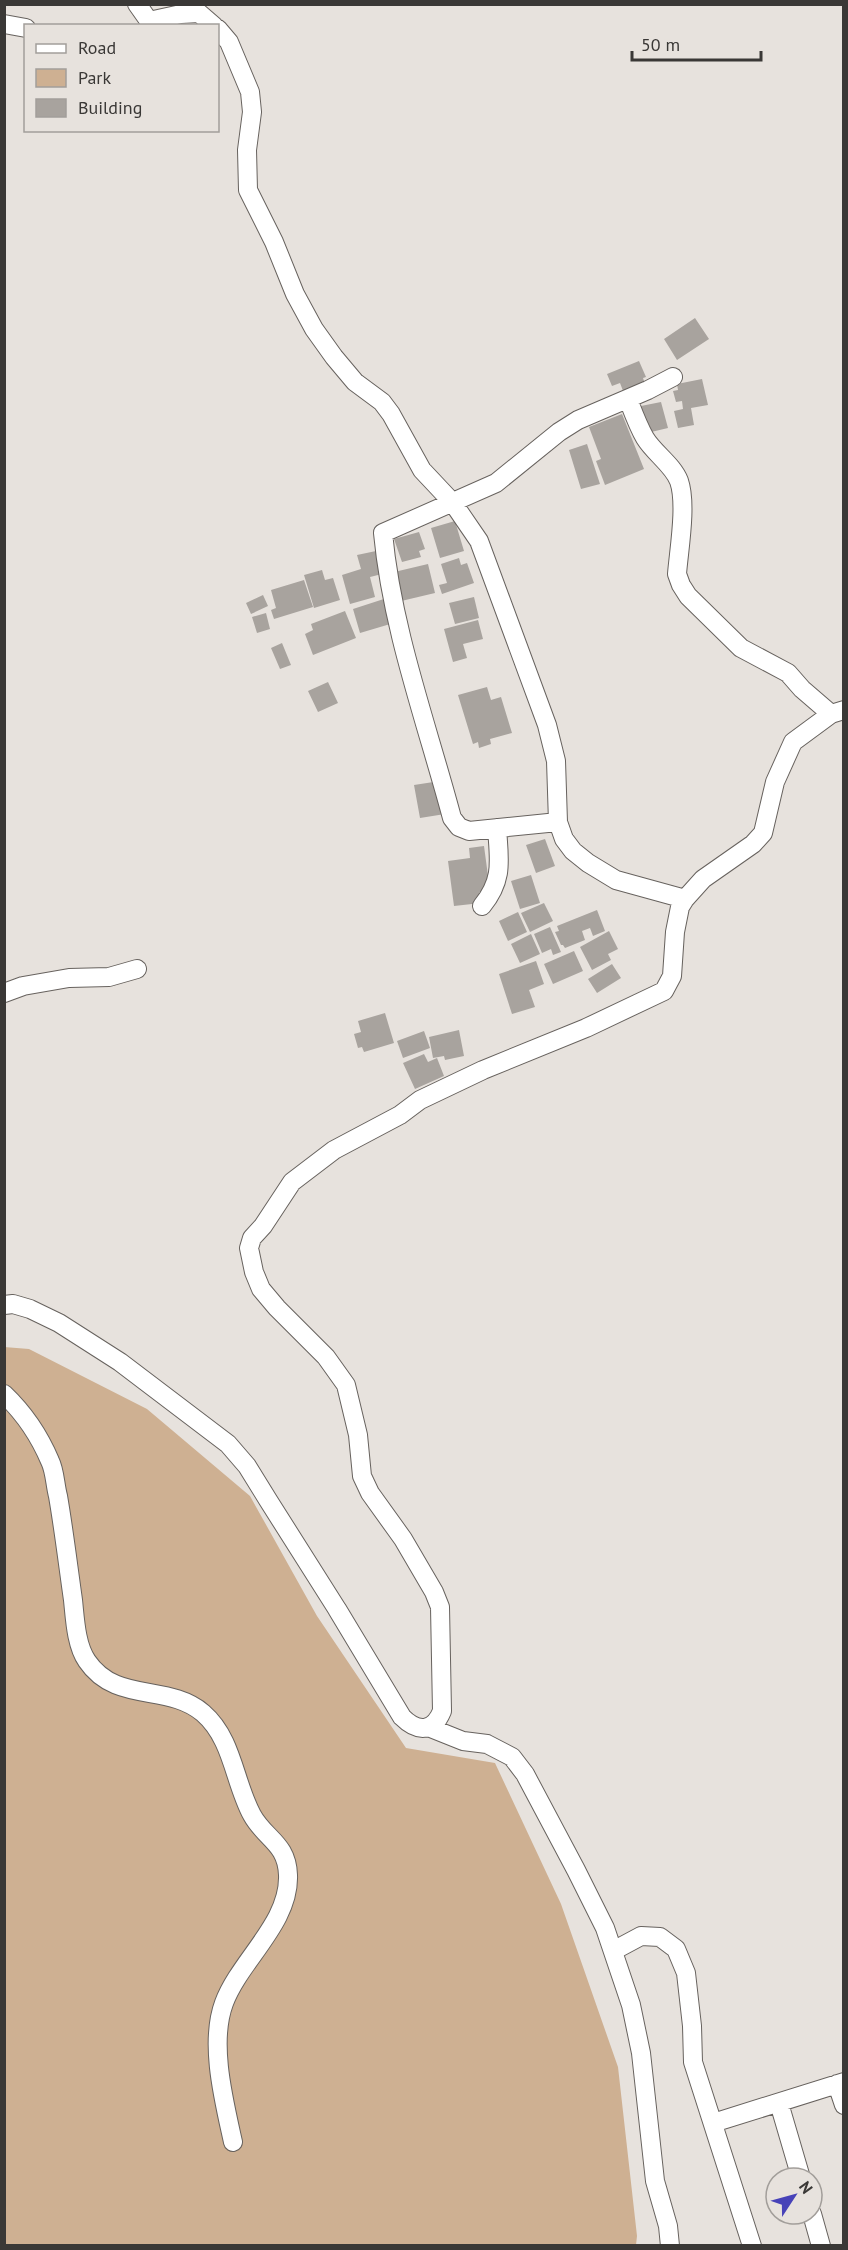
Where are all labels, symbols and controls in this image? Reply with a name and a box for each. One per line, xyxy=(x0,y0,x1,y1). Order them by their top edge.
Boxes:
legend xyxy=(24,24,219,132)
scale bar xyxy=(632,24,761,62)
text: 50 m xyxy=(641,33,680,56)
text: Road xyxy=(78,36,116,59)
text: Park xyxy=(78,66,111,89)
text: Building xyxy=(78,96,142,119)
north arrow xyxy=(764,2166,824,2226)
text: N xyxy=(795,2177,817,2197)

